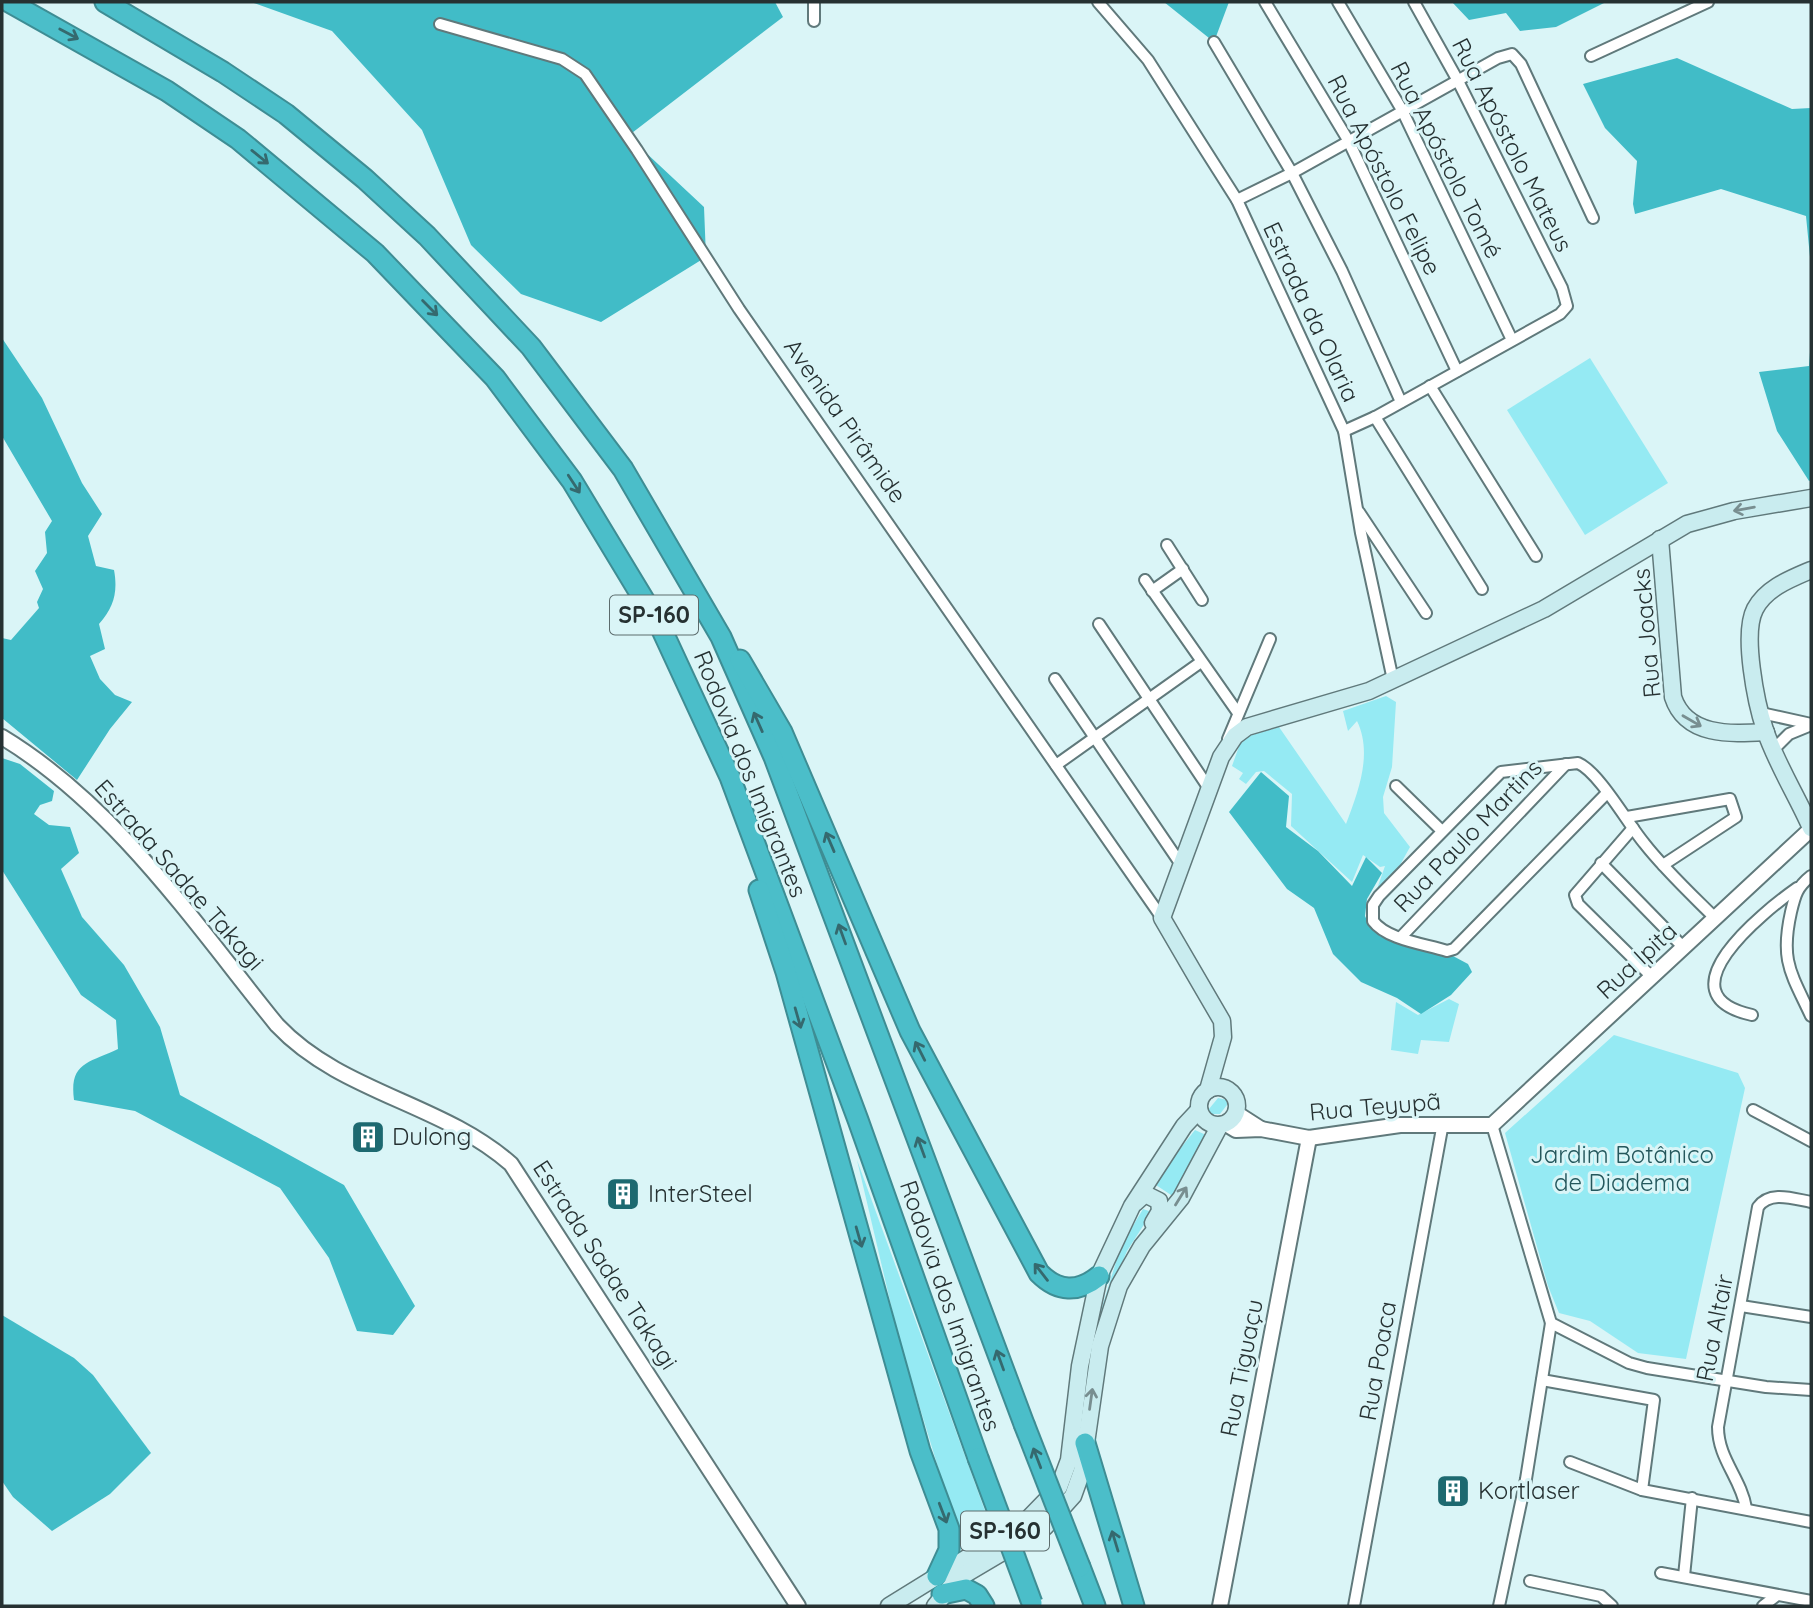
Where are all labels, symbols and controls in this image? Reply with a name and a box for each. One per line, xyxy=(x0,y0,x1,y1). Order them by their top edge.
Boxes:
one-way arrow xyxy=(58,28,79,41)
street label: Rua Apóstolo Mateus xyxy=(1446,33,1580,257)
street label: Rua Apóstolo Tomé xyxy=(1384,56,1509,263)
street label: Rua Apóstolo Felipe xyxy=(1321,69,1448,280)
one-way arrow xyxy=(251,149,269,165)
street label: Estrada da Olaria xyxy=(1257,217,1367,406)
one-way arrow xyxy=(421,300,438,317)
street label: Avenida Pirâmide xyxy=(778,332,914,508)
one-way arrow xyxy=(566,474,581,493)
one-way arrow xyxy=(1733,503,1756,516)
street label: Rua Joacks xyxy=(1625,567,1667,699)
road number: SP-160 xyxy=(610,596,698,635)
street label: Rodovia dos Imigrantes xyxy=(688,646,814,901)
one-way arrow xyxy=(751,712,764,733)
one-way arrow xyxy=(1681,714,1701,728)
street label: Rua Paulo Martins xyxy=(1387,753,1548,918)
street label: Estrada Sadae Takagi xyxy=(89,773,271,976)
one-way arrow xyxy=(823,832,836,854)
street label: Rua Ipita xyxy=(1590,916,1683,1005)
one-way arrow xyxy=(834,923,847,945)
one-way arrow xyxy=(793,1007,806,1029)
one-way arrow xyxy=(913,1041,927,1062)
street label: Rua Teyupã xyxy=(1308,1085,1442,1127)
building icon: Dulong xyxy=(349,1118,387,1156)
place label: Dulong xyxy=(392,1121,472,1151)
one-way arrow xyxy=(914,1137,926,1159)
park label: Jardim Botânico de Diadema xyxy=(1530,1139,1714,1197)
street label: Estrada Sadae Takagi xyxy=(527,1154,685,1375)
building icon: InterSteel xyxy=(604,1175,642,1213)
street label: Rodovia dos Imigrantes xyxy=(894,1176,1008,1435)
place label: InterSteel xyxy=(648,1178,753,1208)
one-way arrow xyxy=(1175,1186,1189,1206)
one-way arrow xyxy=(854,1226,867,1248)
one-way arrow xyxy=(1033,1264,1048,1282)
street label: Rua Altair xyxy=(1689,1272,1739,1384)
street label: Rua Tiguaçu xyxy=(1213,1297,1269,1439)
street label: Rua Poaca xyxy=(1352,1299,1402,1423)
one-way arrow xyxy=(993,1350,1006,1372)
one-way arrow xyxy=(1085,1389,1098,1411)
one-way arrow xyxy=(1030,1448,1043,1469)
building icon: Kortlaser xyxy=(1434,1472,1472,1510)
place label: Kortlaser xyxy=(1478,1475,1580,1505)
one-way arrow xyxy=(938,1502,951,1524)
road number: SP-160 xyxy=(961,1512,1049,1550)
one-way arrow xyxy=(1107,1530,1120,1552)

